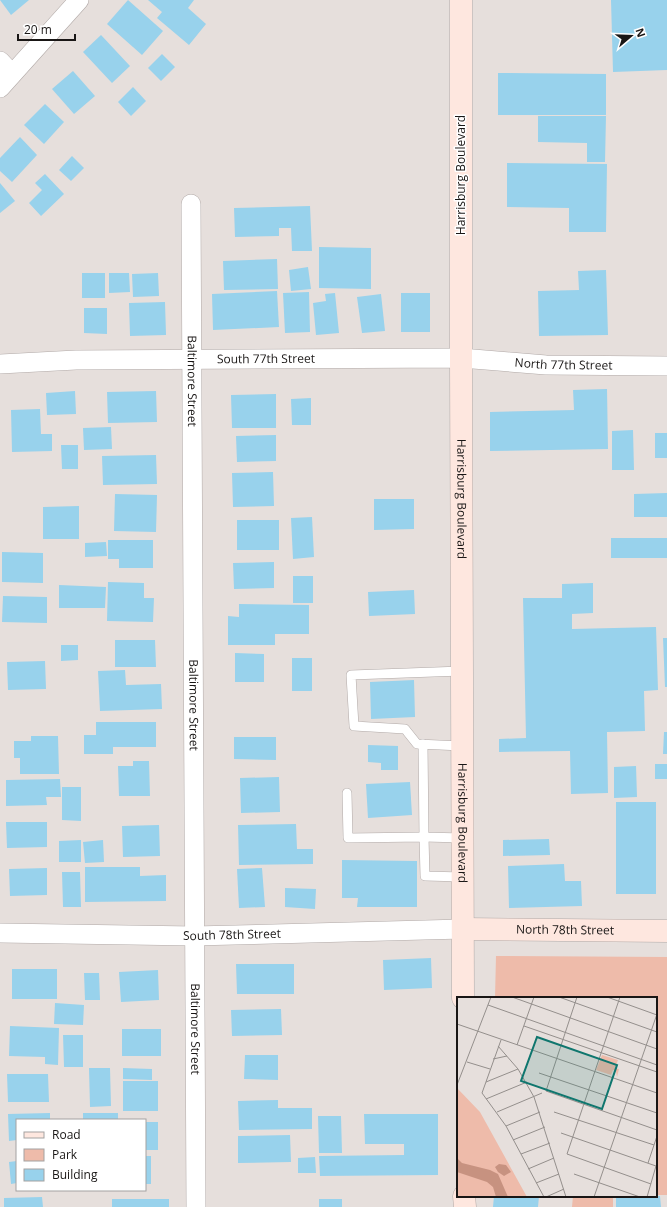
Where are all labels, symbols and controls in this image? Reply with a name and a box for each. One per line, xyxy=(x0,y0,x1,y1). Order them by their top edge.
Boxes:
scale bar xyxy=(18,16,75,42)
north arrow xyxy=(611,16,651,56)
text: 20 m xyxy=(24,21,52,38)
text: N xyxy=(632,26,649,39)
street label: Harrisburg Boulevard xyxy=(452,115,469,235)
street label: Baltimore Street xyxy=(184,335,201,427)
street label: South 77th Street xyxy=(217,350,315,367)
street label: North 77th Street xyxy=(514,353,613,374)
street label: Harrisburg Boulevard xyxy=(453,439,471,559)
street label: Baltimore Street xyxy=(185,659,203,751)
street label: Harrisburg Boulevard xyxy=(454,763,472,883)
street label: North 78th Street xyxy=(516,921,614,938)
street label: South 78th Street xyxy=(183,925,281,944)
street label: Baltimore Street xyxy=(187,983,204,1075)
inset map xyxy=(457,997,657,1197)
legend xyxy=(16,1119,146,1191)
text: Road xyxy=(52,1126,81,1143)
text: Park xyxy=(52,1146,78,1163)
text: Building xyxy=(52,1166,98,1183)

